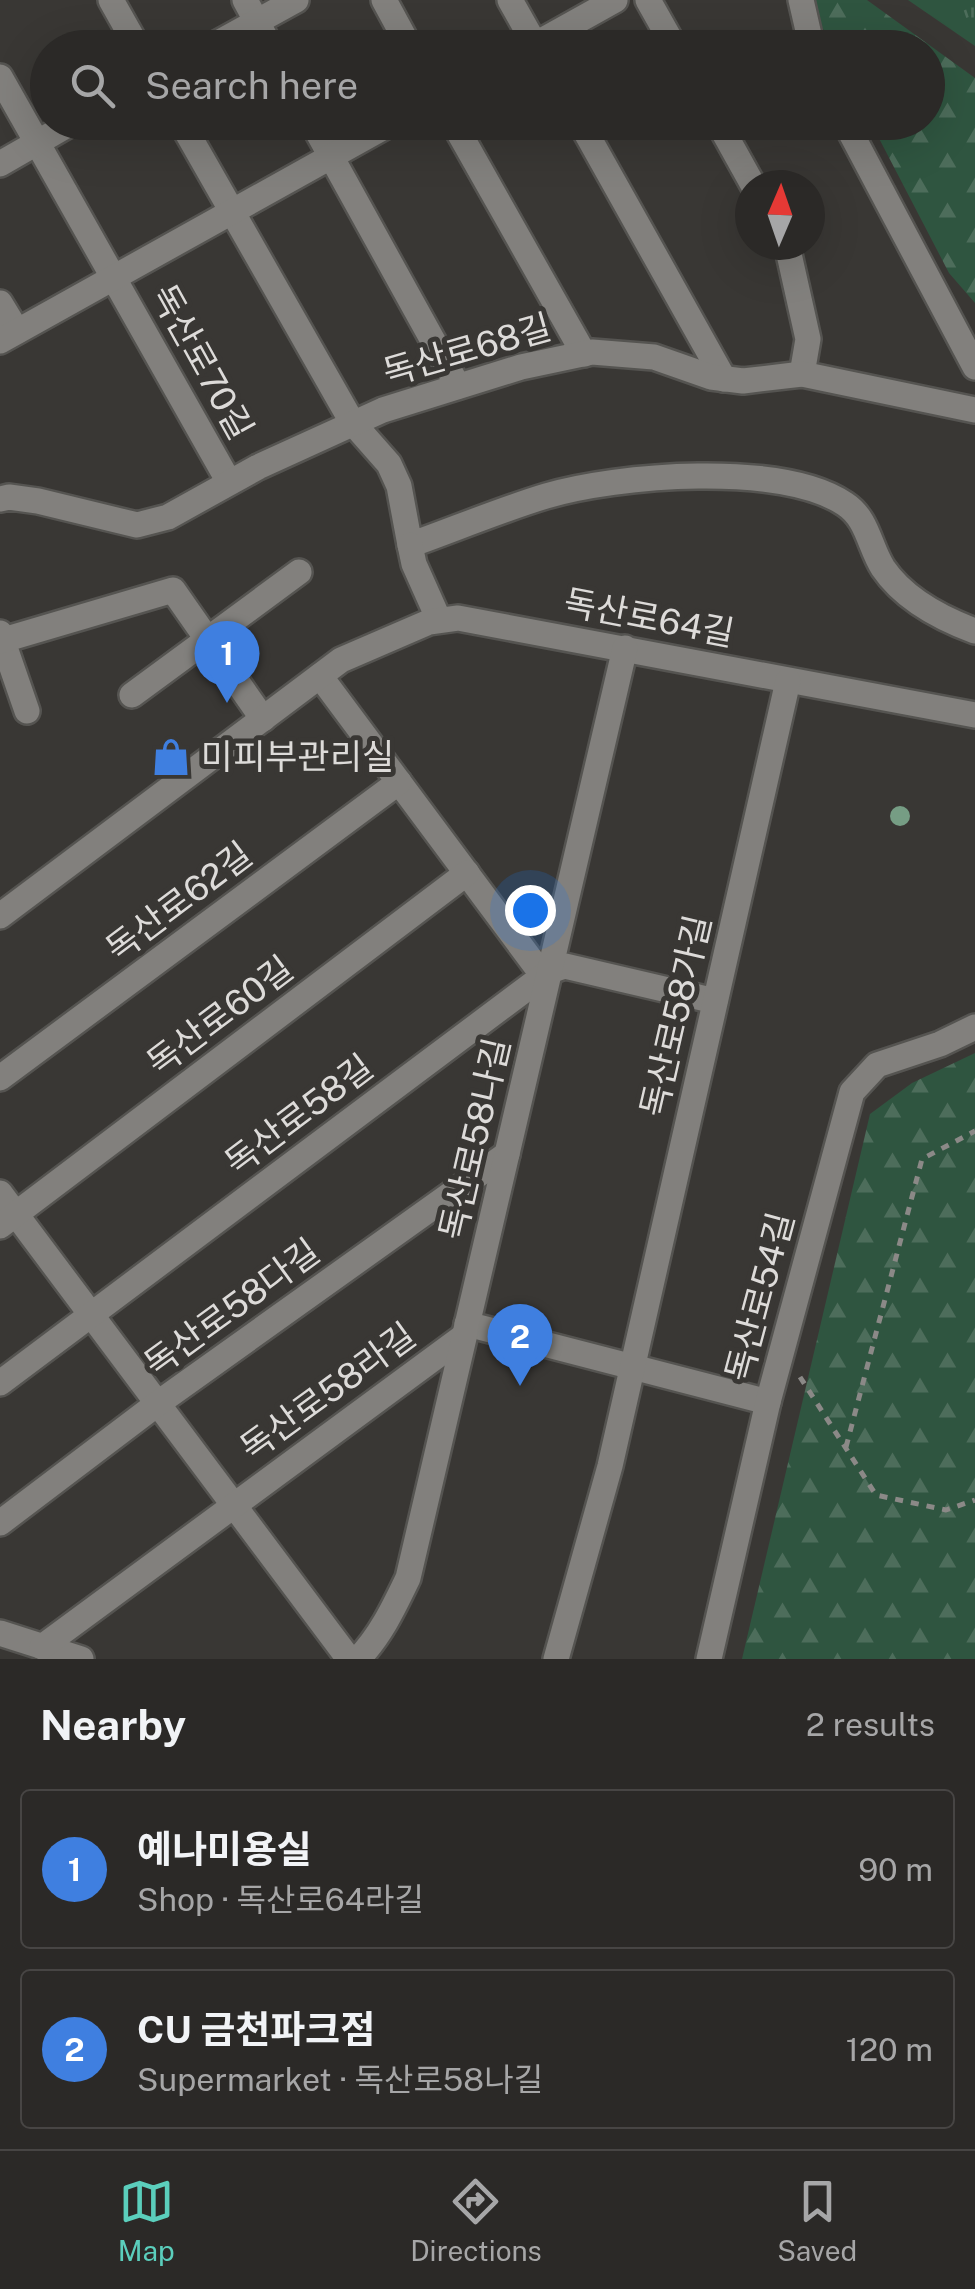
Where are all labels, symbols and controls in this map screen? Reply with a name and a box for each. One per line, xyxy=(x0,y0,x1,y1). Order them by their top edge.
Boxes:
search box xyxy=(30,30,945,140)
icon: search xyxy=(65,58,120,113)
text: Search here xyxy=(145,63,358,108)
north arrow xyxy=(735,170,825,260)
street label: 독산로70길 xyxy=(143,277,262,446)
street label: 독산로68길 xyxy=(378,306,556,393)
street label: 독산로64길 xyxy=(561,581,738,654)
pin: 1 xyxy=(194,620,260,703)
shop icon: 미피부관리실 xyxy=(150,736,192,778)
place label: 미피부관리실 xyxy=(201,736,394,777)
street label: 독산로62길 xyxy=(98,834,260,970)
your location xyxy=(505,885,556,936)
street label: 독산로58가길 xyxy=(632,911,719,1121)
street label: 독산로60길 xyxy=(139,948,301,1084)
street label: 독산로58나길 xyxy=(431,1034,518,1244)
street label: 독산로58길 xyxy=(217,1046,380,1183)
street label: 독산로54길 xyxy=(717,1208,802,1386)
street label: 독산로58다길 xyxy=(136,1230,327,1385)
pin: 2 xyxy=(488,1304,552,1386)
street label: 독산로58라길 xyxy=(232,1314,423,1469)
text: Nearby xyxy=(40,1700,186,1749)
text: 2 results xyxy=(806,1706,935,1743)
text: 예나미용실 xyxy=(137,1827,312,1872)
text: 1 xyxy=(68,1851,81,1888)
text: 90 m xyxy=(858,1851,933,1888)
text: Shop · 독산로64라길 xyxy=(137,1881,424,1918)
text: CU 금천파크점 xyxy=(137,2007,375,2052)
text: 2 xyxy=(64,2031,85,2068)
text: 120 m xyxy=(846,2031,933,2068)
text: Supermarket · 독산로58나길 xyxy=(137,2061,543,2098)
tab: Map xyxy=(118,2174,175,2267)
tab: Directions xyxy=(410,2174,542,2267)
tab: Saved xyxy=(777,2174,857,2267)

